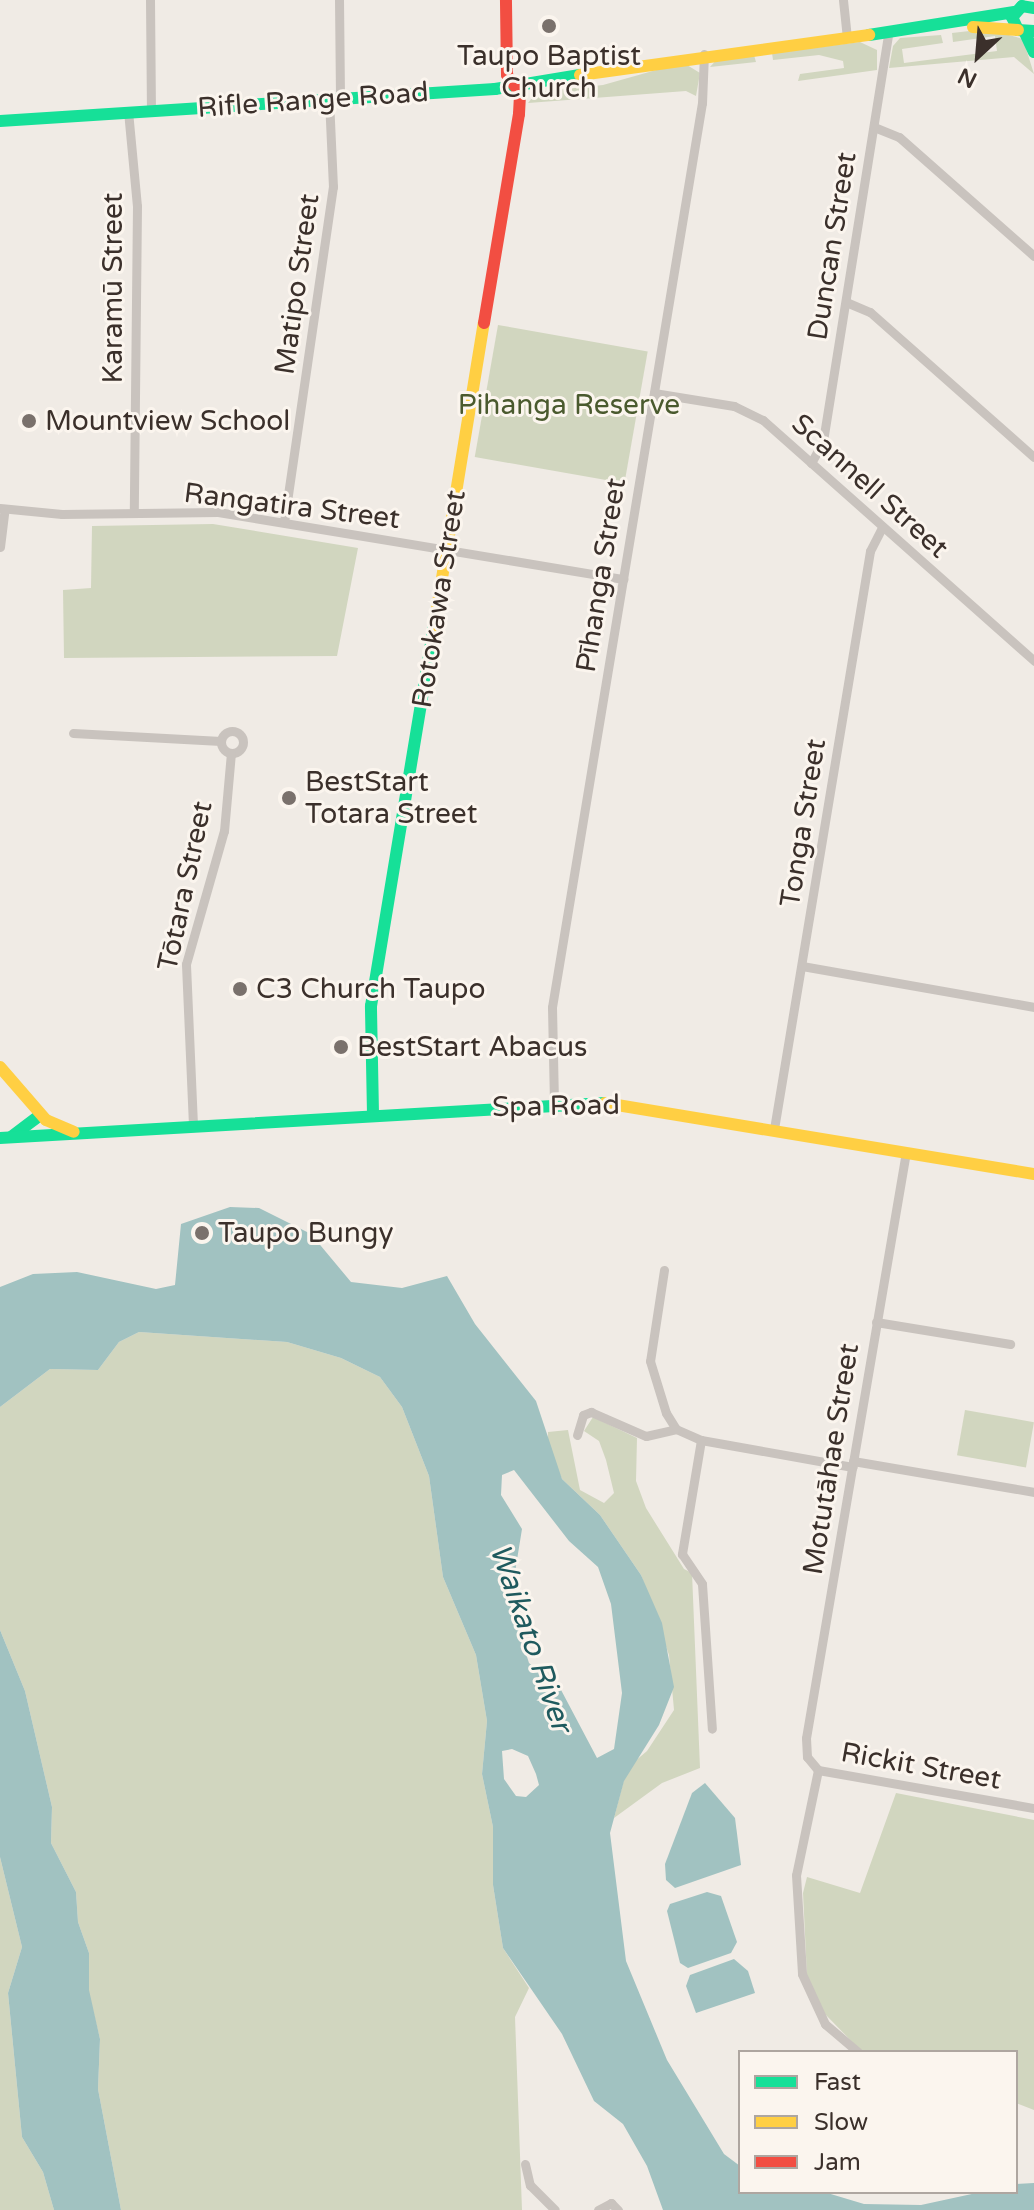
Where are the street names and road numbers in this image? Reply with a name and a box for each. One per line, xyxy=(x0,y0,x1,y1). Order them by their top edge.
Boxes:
street label: Rifle Range Road xyxy=(196,75,430,125)
street label: Duncan Street xyxy=(801,150,863,342)
street label: Matipo Street xyxy=(268,191,326,377)
street label: Karamū Street xyxy=(96,193,130,383)
street label: Scannell Street xyxy=(785,407,955,565)
street label: Rangatira Street xyxy=(182,476,402,536)
street label: Pīhanga Street xyxy=(569,476,633,674)
street label: Rotokawa Street xyxy=(405,488,473,710)
street label: Tonga Street xyxy=(773,736,833,910)
street label: Tōtara Street xyxy=(151,798,219,974)
street label: Spa Road xyxy=(492,1088,620,1124)
street label: Motutāhae Street xyxy=(796,1341,866,1577)
street label: Rickit Street xyxy=(838,1735,1004,1797)

